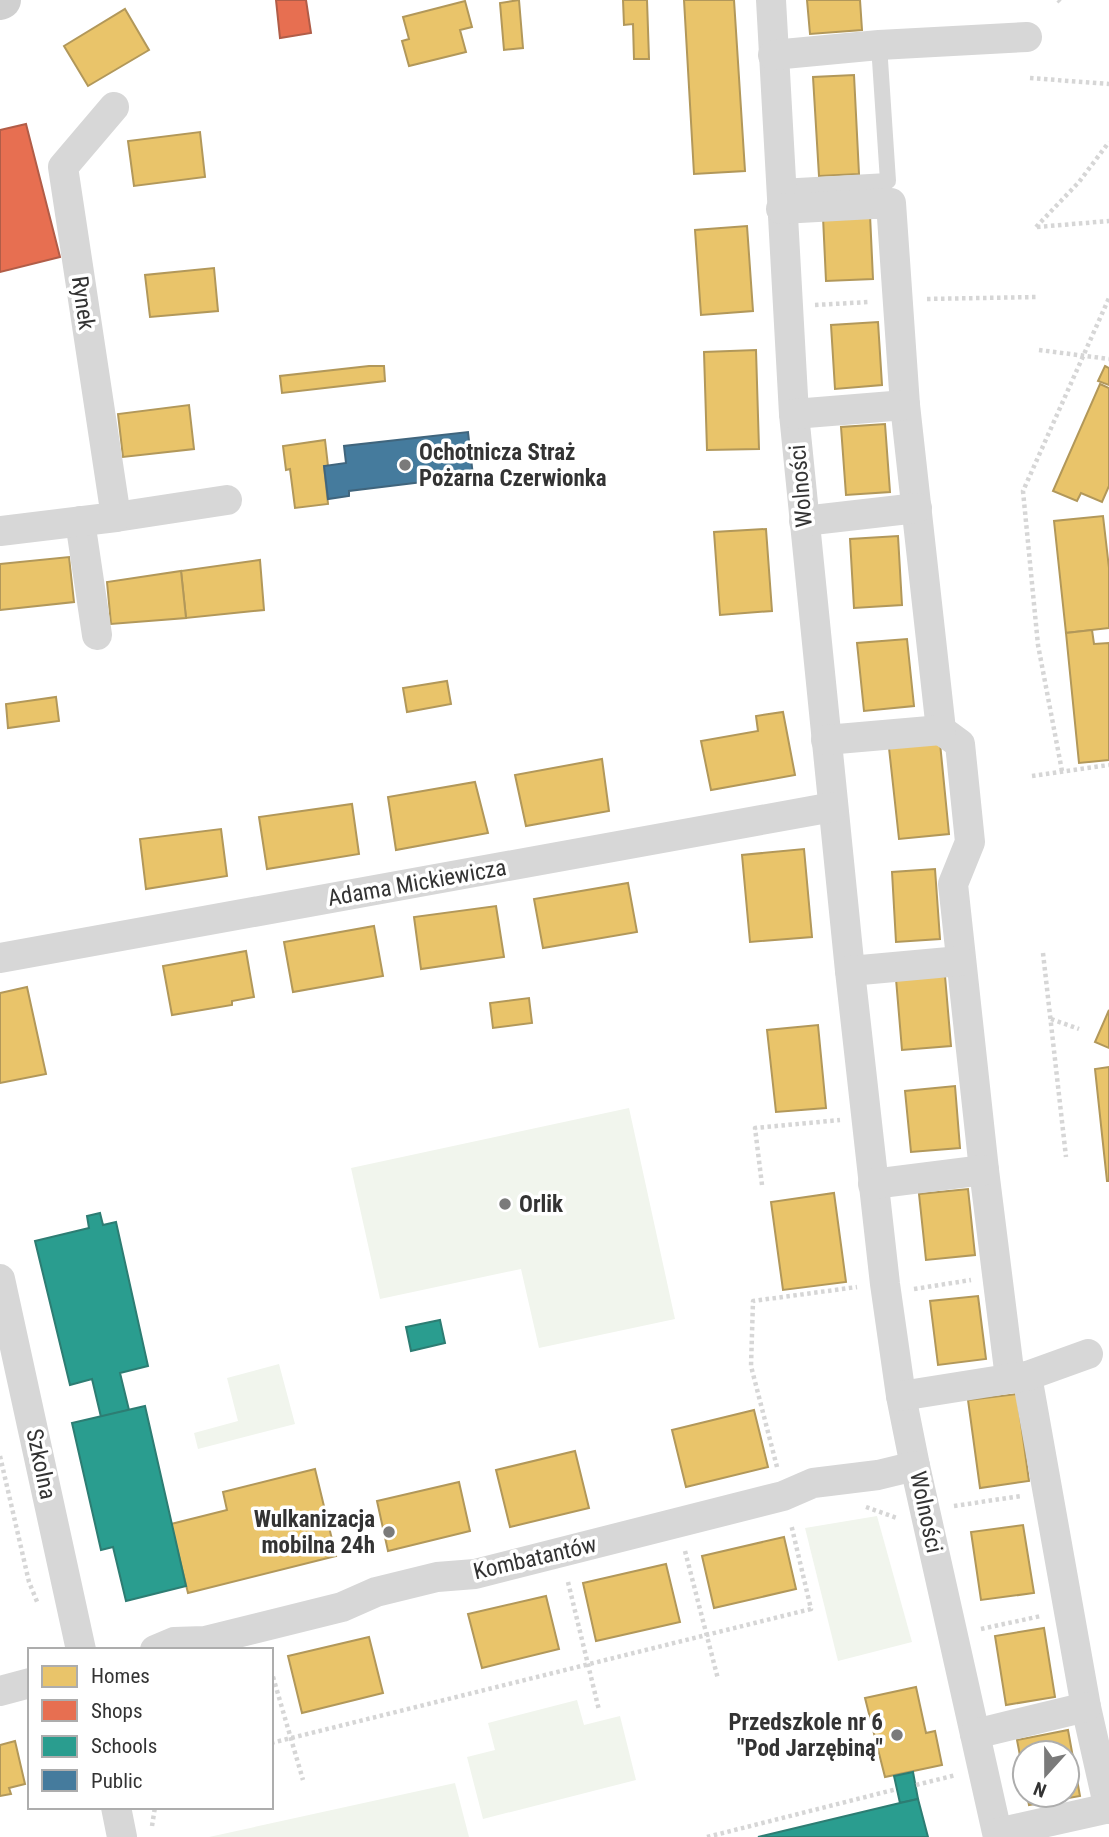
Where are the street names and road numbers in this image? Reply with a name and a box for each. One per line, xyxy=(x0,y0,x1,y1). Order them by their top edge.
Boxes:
street label: Rynek xyxy=(66,274,100,332)
street label: Wolności xyxy=(784,443,818,529)
street label: Adama Mickiewicza xyxy=(326,854,508,912)
street label: Szkolna xyxy=(20,1426,62,1502)
street label: Wolności xyxy=(904,1469,948,1555)
street label: Kombatantów xyxy=(471,1531,599,1585)

